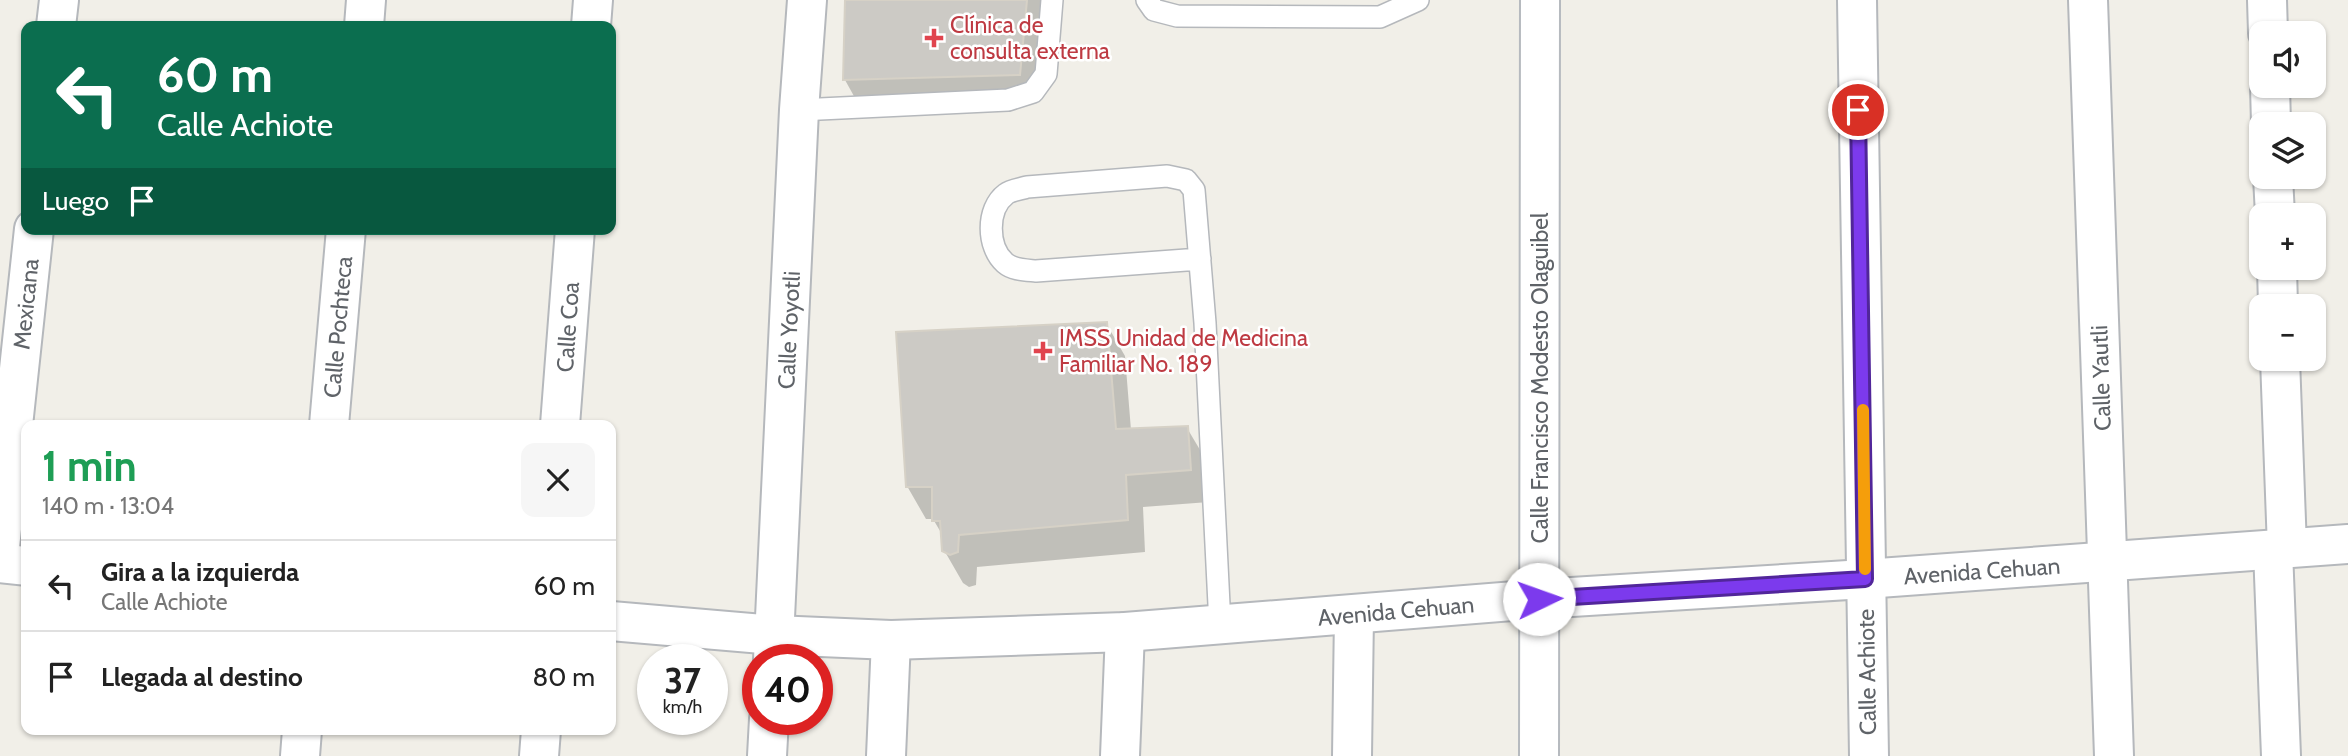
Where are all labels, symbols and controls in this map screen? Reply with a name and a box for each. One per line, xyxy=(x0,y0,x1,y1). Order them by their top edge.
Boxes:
place label: Clínica de consulta externa xyxy=(950,11,1110,65)
map controls xyxy=(2249,21,2326,371)
button: sound xyxy=(2249,21,2326,98)
marker: Clínica de consulta externa xyxy=(924,28,944,48)
text: 60 m xyxy=(157,45,273,104)
icon: left xyxy=(42,49,133,140)
pin xyxy=(1828,80,1888,140)
icon: arrive xyxy=(1839,91,1877,129)
text: Calle Achiote xyxy=(157,105,333,144)
button: layers xyxy=(2249,112,2326,189)
icon: arrive xyxy=(123,182,161,220)
text: Luego xyxy=(42,185,109,217)
button: + xyxy=(2249,203,2326,280)
street label: Calle Francisco Modesto Olaguibel xyxy=(1526,212,1554,543)
street label: Calle Pochteca xyxy=(318,255,358,399)
street label: Mexicana xyxy=(7,257,45,351)
street label: Calle Yoyotli xyxy=(772,270,806,390)
street label: Calle Coa xyxy=(551,281,585,373)
button: − xyxy=(2249,294,2326,371)
place label: IMSS Unidad de Medicina Familiar No. 189 xyxy=(1059,324,1308,378)
street label: Calle Yautli xyxy=(2085,325,2117,431)
marker: IMSS Unidad de Medicina Familiar No. 189 xyxy=(1033,341,1053,361)
text: 1 min xyxy=(42,440,137,492)
button: close xyxy=(521,443,595,517)
text: 140 m · 13:04 xyxy=(42,492,174,520)
street label: Avenida Cehuan xyxy=(1903,552,2061,590)
text: Gira a la izquierda xyxy=(101,556,299,588)
position arrow xyxy=(1502,562,1576,636)
icon: left xyxy=(42,567,80,605)
text: 60 m xyxy=(533,570,595,602)
text: Calle Achiote xyxy=(101,588,228,616)
street label: Avenida Cehuan xyxy=(1317,590,1475,632)
street label: Calle Achiote xyxy=(1852,608,1882,736)
speed limit sign: 40 xyxy=(742,644,833,735)
icon: arrive xyxy=(42,658,80,696)
text: 37 xyxy=(664,659,701,702)
text: Llegada al destino xyxy=(101,661,303,693)
text: 80 m xyxy=(532,661,595,693)
text: km/h xyxy=(663,696,702,718)

